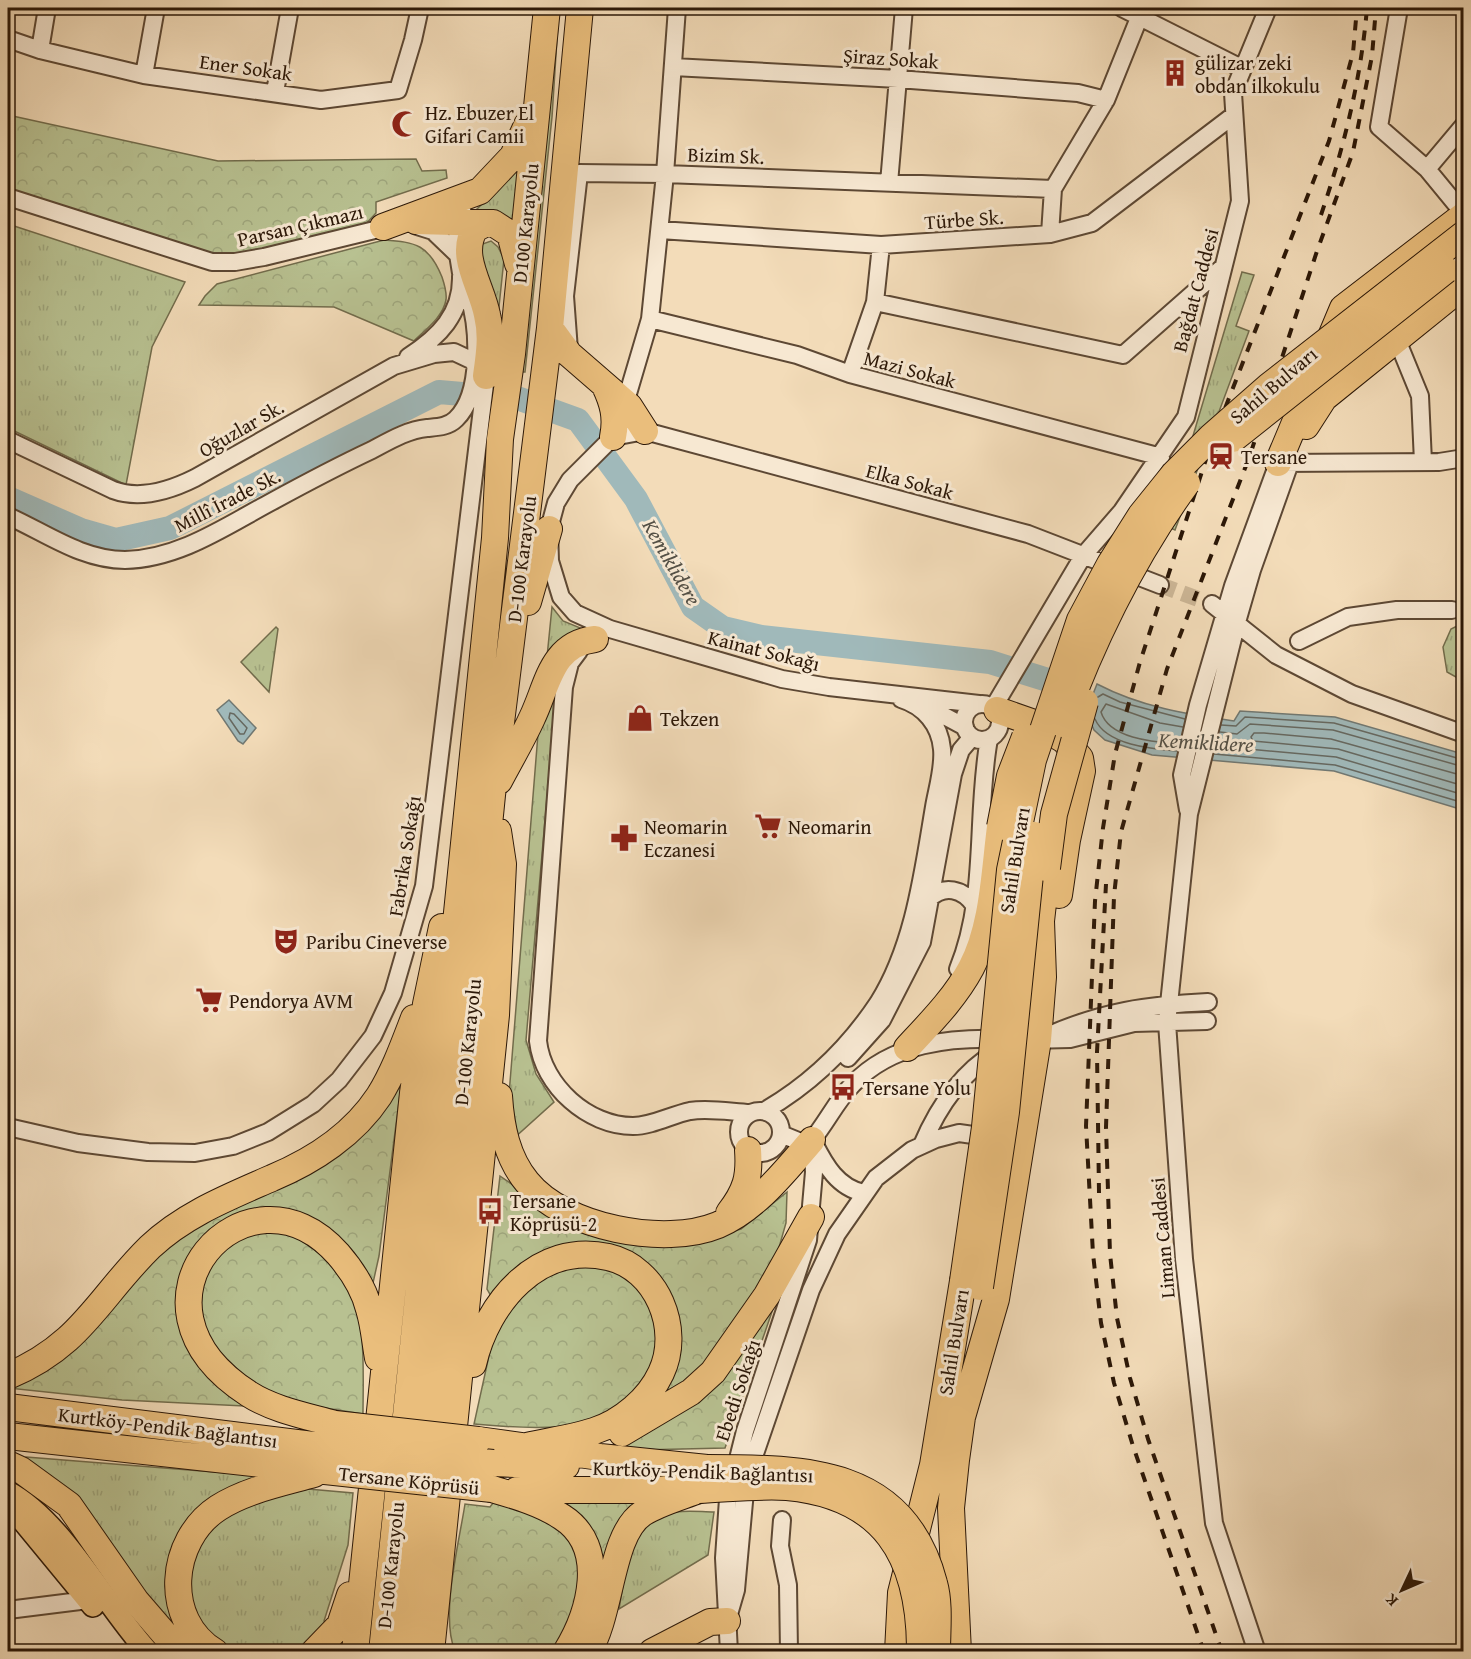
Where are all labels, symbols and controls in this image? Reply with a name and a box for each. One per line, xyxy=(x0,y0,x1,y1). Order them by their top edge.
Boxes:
street label: Şiraz Sokak xyxy=(842,40,941,76)
street label: Ener Sokak xyxy=(198,46,295,88)
place label: gülizar zeki obdan ilkokulu xyxy=(1195,48,1320,100)
building icon: gülizar zeki obdan ilkokulu xyxy=(1160,58,1190,88)
place label: Hz. Ebuzer El Gifari Camii xyxy=(425,98,534,150)
mosque icon: Hz. Ebuzer El Gifari Camii xyxy=(390,109,420,139)
street label: Bizim Sk. xyxy=(687,139,765,171)
street label: D100 Karayolu xyxy=(504,161,546,284)
street label: Parsan Çıkmazı xyxy=(234,196,366,254)
street label: Türbe Sk. xyxy=(923,202,1005,236)
street label: Bağdat Caddesi xyxy=(1165,225,1226,355)
street label: Sahil Bulvarı xyxy=(1223,339,1323,430)
street label: Mazi Sokak xyxy=(861,343,960,395)
street label: Oğuzlar Sk. xyxy=(193,392,289,464)
station icon: Tersane xyxy=(1206,441,1236,471)
place label: Tersane xyxy=(1241,442,1307,471)
street label: Elka Sokak xyxy=(863,455,958,507)
street label: Millî İrade Sk. xyxy=(169,461,285,539)
street label: D-100 Karayolu xyxy=(499,494,543,624)
water label: Kemiklidere xyxy=(634,512,709,611)
street label: Kainat Sokağı xyxy=(705,622,823,678)
shop icon: Tekzen xyxy=(625,703,655,733)
place label: Tekzen xyxy=(660,704,719,733)
water label: Kemiklidere xyxy=(1157,724,1254,760)
street label: Fabrika Sokağı xyxy=(380,793,428,918)
street label: Sahil Bulvarı xyxy=(991,805,1037,915)
supermarket icon: Neomarin xyxy=(753,811,783,841)
place label: Neomarin Eczanesi xyxy=(644,812,728,864)
place label: Neomarin xyxy=(788,812,872,841)
pharmacy icon: Neomarin Eczanesi xyxy=(609,823,639,853)
theatre icon: Paribu Cineverse xyxy=(271,926,301,956)
place label: Paribu Cineverse xyxy=(306,927,447,956)
street label: D-100 Karayolu xyxy=(446,977,488,1107)
supermarket icon: Pendorya AVM xyxy=(194,985,224,1015)
place label: Pendorya AVM xyxy=(229,986,353,1015)
bus stop icon: Tersane Yolu xyxy=(828,1072,858,1102)
place label: Tersane Yolu xyxy=(863,1073,971,1102)
street label: Liman Caddesi xyxy=(1142,1176,1182,1300)
place label: Tersane Köprüsü-2 xyxy=(510,1186,597,1238)
bus stop icon: Tersane Köprüsü-2 xyxy=(475,1196,505,1226)
street label: Sahil Bulvarı xyxy=(930,1287,976,1397)
street label: Ebedi Sokağı xyxy=(707,1335,767,1445)
street label: Kurtköy-Pendik Bağlantısı xyxy=(57,1399,280,1455)
street label: Kurtköy-Pendik Bağlantısı xyxy=(592,1453,814,1489)
street label: Tersane Köprüsü xyxy=(337,1458,481,1502)
street label: D-100 Karayolu xyxy=(369,1500,411,1630)
north arrow xyxy=(1372,1560,1432,1620)
text: K xyxy=(1378,1588,1403,1612)

